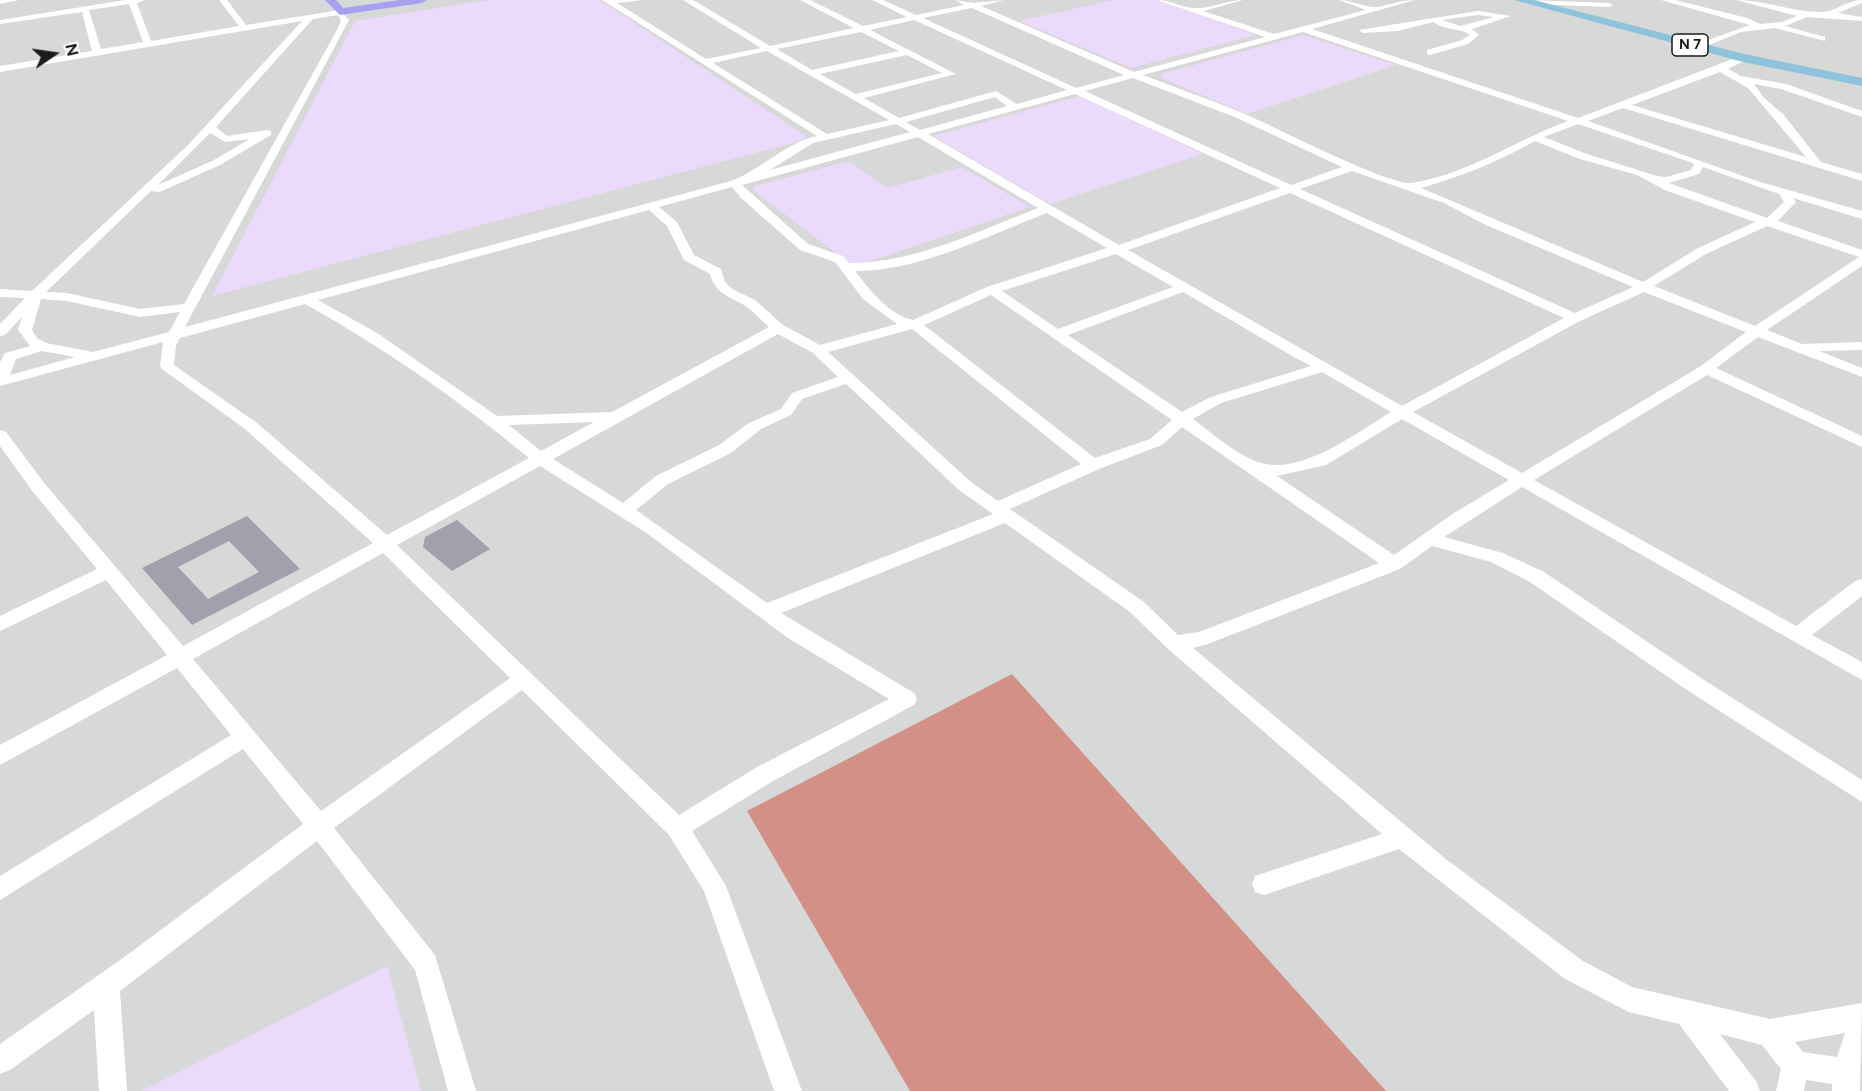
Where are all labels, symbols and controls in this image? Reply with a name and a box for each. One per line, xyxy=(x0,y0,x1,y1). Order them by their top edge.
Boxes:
north arrow xyxy=(24,24,84,84)
road number: N 7 xyxy=(1672,34,1708,56)
text: N xyxy=(61,42,83,58)

